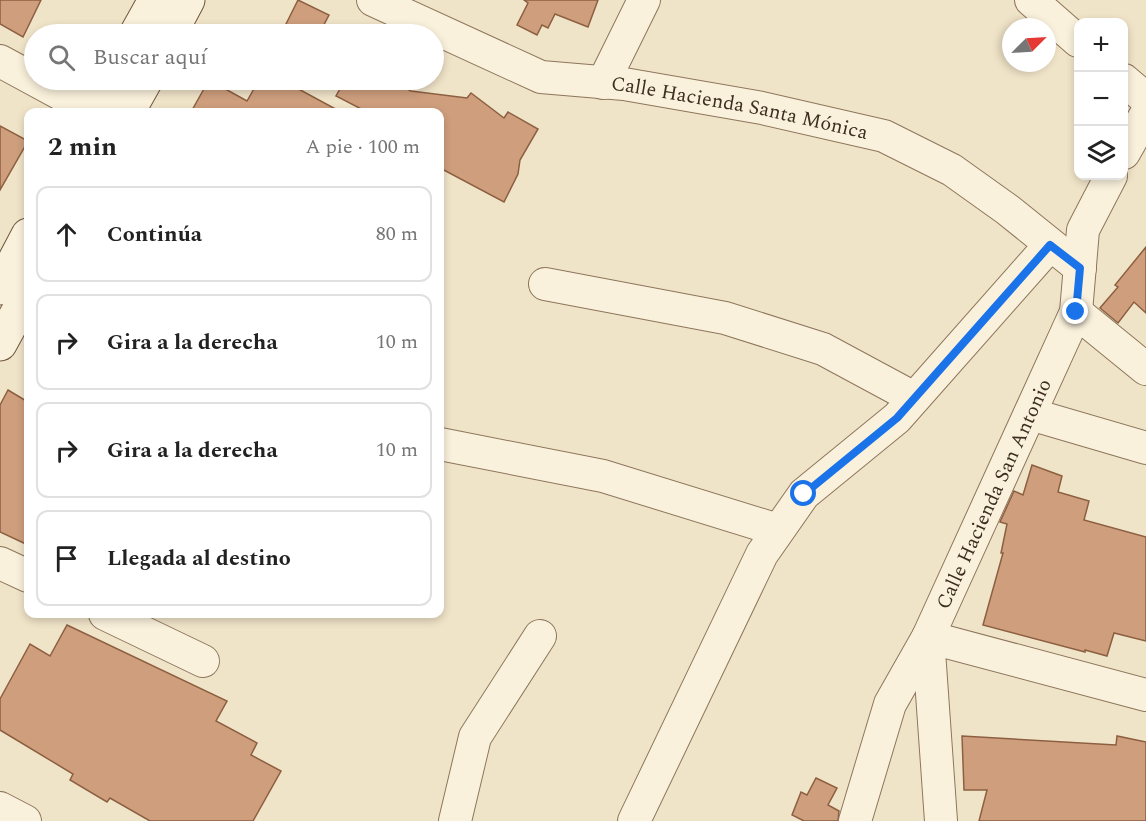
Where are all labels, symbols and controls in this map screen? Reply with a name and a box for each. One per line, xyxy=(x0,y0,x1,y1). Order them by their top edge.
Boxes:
north arrow xyxy=(1002,18,1056,72)
map controls xyxy=(1074,18,1128,180)
button: + xyxy=(1074,18,1128,72)
search box xyxy=(24,24,444,90)
icon: search xyxy=(45,41,78,74)
text: Buscar aquí xyxy=(93,41,207,74)
street label: Calle Hacienda Santa Mónica xyxy=(610,69,871,148)
button: − xyxy=(1074,72,1128,126)
button: layers xyxy=(1074,126,1128,180)
text: 2 min xyxy=(48,127,117,167)
text: A pie · 100 m xyxy=(306,132,420,162)
icon: ahead xyxy=(50,218,83,251)
text: Continúa xyxy=(107,218,202,251)
text: 80 m xyxy=(376,219,418,249)
route end xyxy=(1062,298,1088,324)
icon: right xyxy=(50,326,83,359)
text: Gira a la derecha xyxy=(107,326,278,359)
text: 10 m xyxy=(376,327,418,357)
street label: Calle Hacienda San Antonio xyxy=(929,374,1060,614)
icon: right xyxy=(50,434,83,467)
text: Gira a la derecha xyxy=(107,434,278,467)
text: 10 m xyxy=(376,435,418,465)
route start xyxy=(790,480,816,506)
icon: arrive xyxy=(50,542,83,575)
text: Llegada al destino xyxy=(107,542,291,575)

